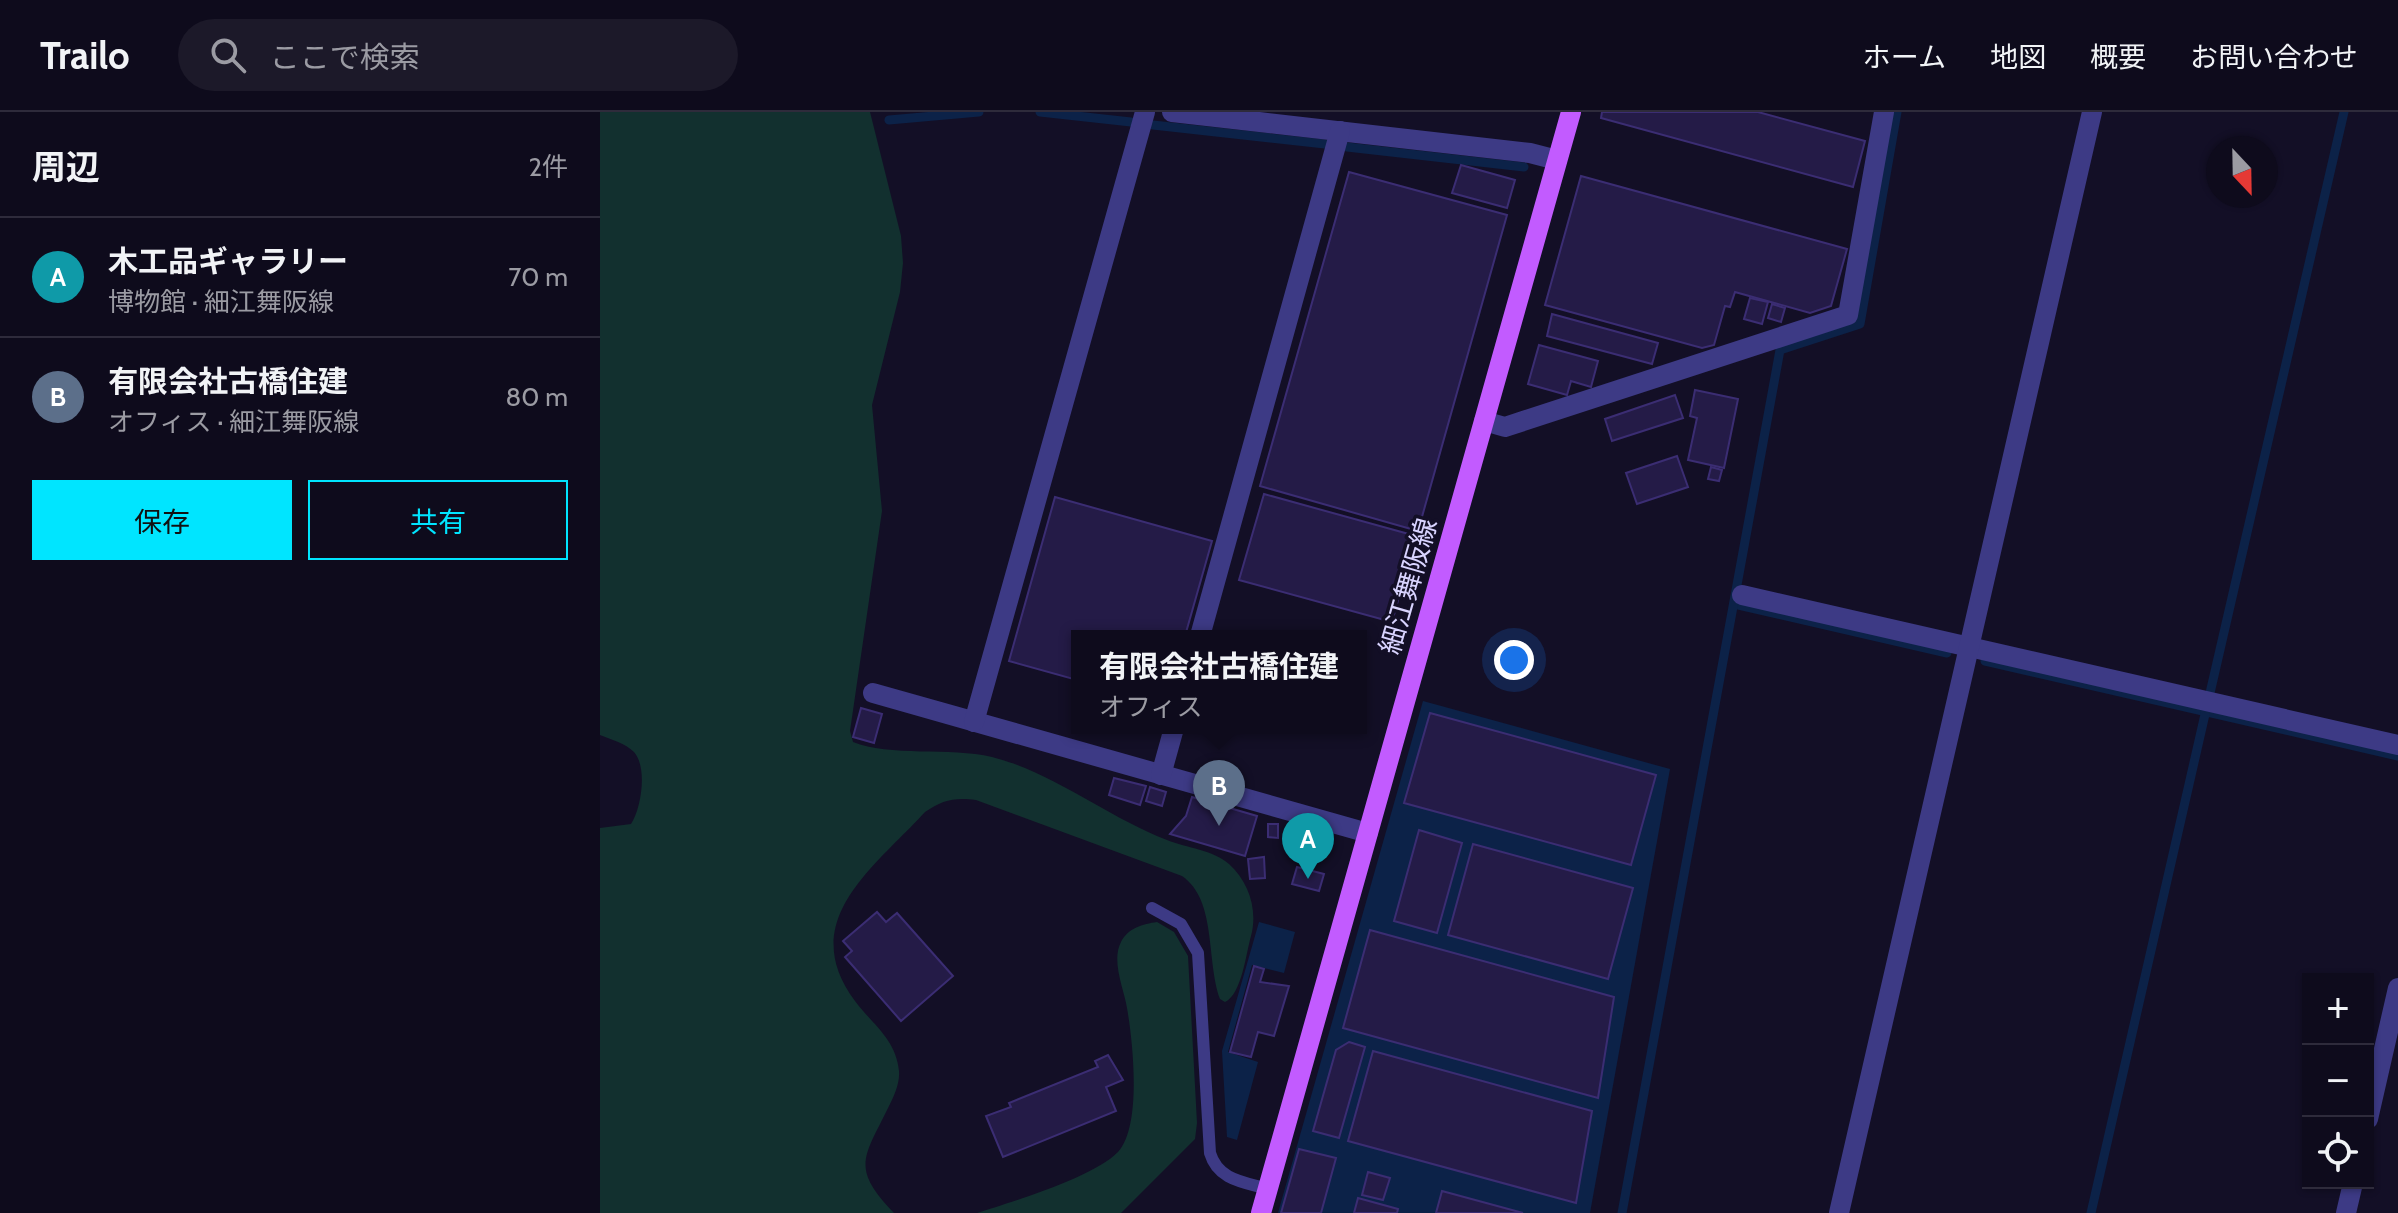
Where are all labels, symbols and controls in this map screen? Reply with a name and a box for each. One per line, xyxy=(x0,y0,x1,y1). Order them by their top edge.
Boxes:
search box xyxy=(178,19,738,91)
text: Trailo xyxy=(40,32,130,79)
icon: search xyxy=(206,33,250,77)
text: ここで検索 xyxy=(270,39,420,76)
text: ホーム xyxy=(1863,40,1946,74)
text: 地図 xyxy=(1990,40,2046,74)
text: 概要 xyxy=(2090,40,2146,74)
text: お問い合わせ xyxy=(2190,40,2358,74)
north arrow xyxy=(2206,136,2278,208)
text: 周辺 xyxy=(32,146,100,188)
text: 2件 xyxy=(528,151,568,183)
text: 木工品ギャラリー xyxy=(108,243,348,280)
text: A xyxy=(50,261,66,293)
text: 70 m xyxy=(508,261,568,293)
text: 博物館 · 細江舞阪線 xyxy=(108,286,334,318)
text: 有限会社古橋住建 xyxy=(108,363,348,400)
text: B xyxy=(50,381,66,413)
text: 80 m xyxy=(505,381,568,413)
text: オフィス · 細江舞阪線 xyxy=(108,406,359,438)
button: 保存 xyxy=(32,480,292,560)
button: 共有 xyxy=(308,480,568,560)
street label: 細江舞阪線 xyxy=(1372,514,1444,658)
popup xyxy=(1071,630,1367,734)
your location xyxy=(1494,640,1534,680)
text: 有限会社古橋住建 xyxy=(1099,648,1339,685)
text: オフィス xyxy=(1099,691,1202,723)
pin: B xyxy=(1193,760,1245,826)
pin: A xyxy=(1282,813,1334,879)
map controls xyxy=(2302,973,2374,1189)
button: + xyxy=(2302,973,2374,1045)
button: − xyxy=(2302,1045,2374,1117)
button: locate xyxy=(2302,1117,2374,1189)

